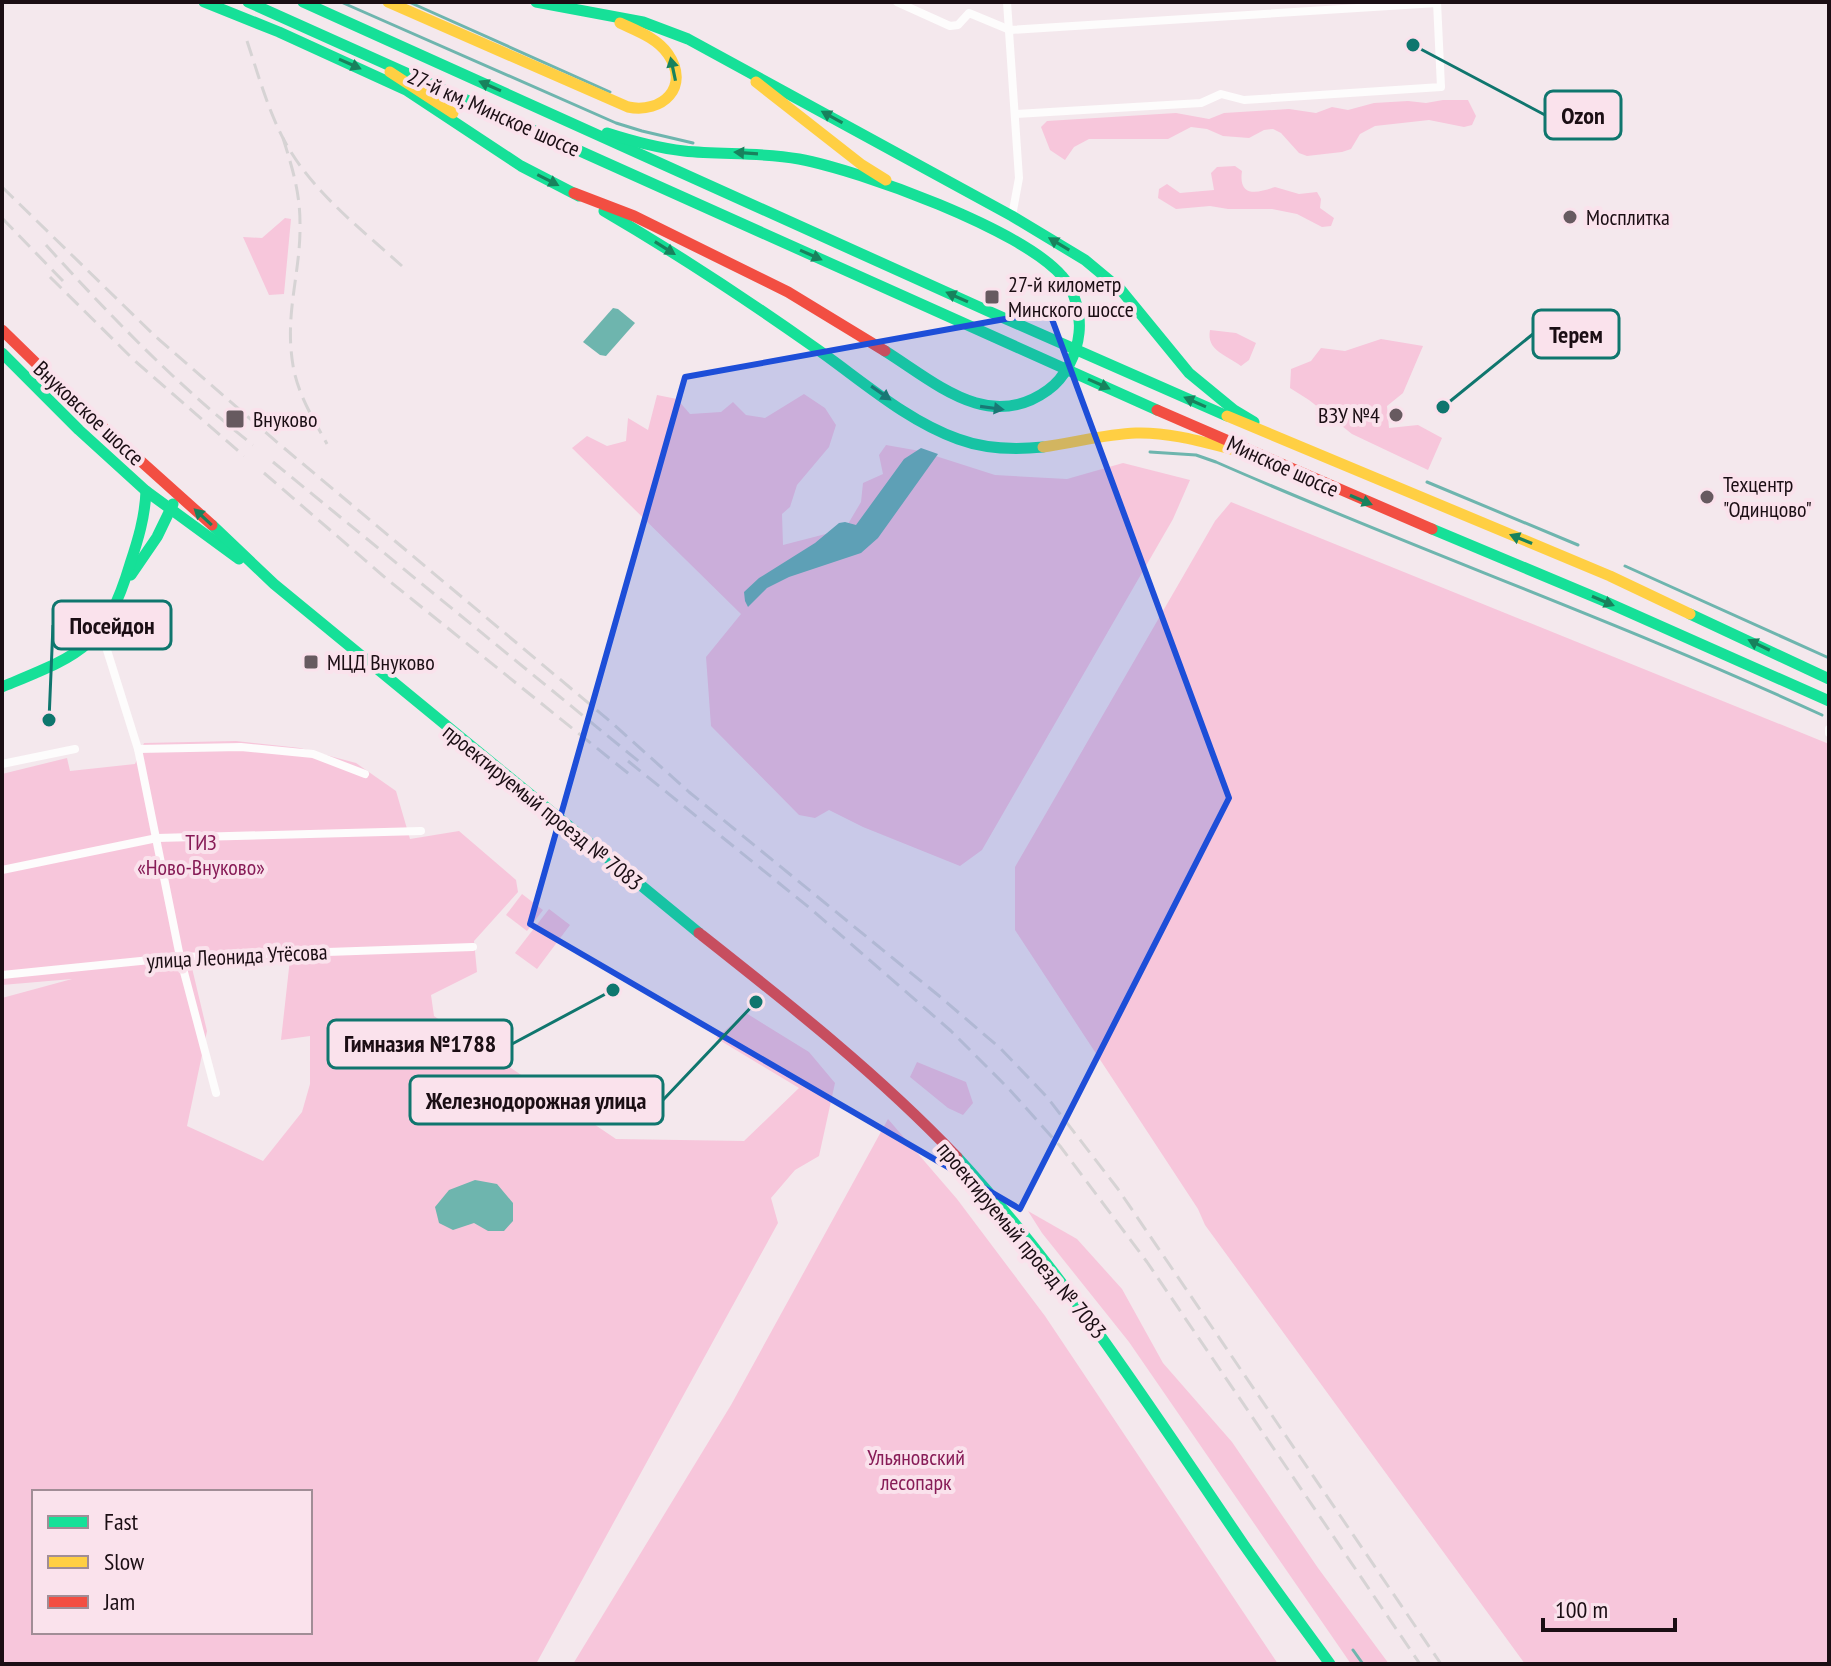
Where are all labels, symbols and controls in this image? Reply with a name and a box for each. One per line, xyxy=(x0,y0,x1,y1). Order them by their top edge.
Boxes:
one-way arrow xyxy=(666,56,679,81)
one-way arrow xyxy=(338,57,362,71)
street label: 27-й км, Минское шоссе xyxy=(403,61,585,163)
one-way arrow xyxy=(478,79,501,93)
callout: Ozon xyxy=(1545,91,1621,139)
text: Ozon xyxy=(1561,100,1605,131)
one-way arrow xyxy=(820,110,843,124)
one-way arrow xyxy=(733,147,758,160)
one-way arrow xyxy=(536,173,559,186)
place label: Мосплитка xyxy=(1586,203,1670,231)
marker: Мосплитка xyxy=(1561,208,1579,226)
one-way arrow xyxy=(1048,237,1070,251)
one-way arrow xyxy=(654,240,676,254)
one-way arrow xyxy=(799,248,823,261)
place label: 27-й километр Минского шоссе xyxy=(1008,270,1134,323)
marker: 27-й километр Минского шоссе xyxy=(983,288,1001,306)
one-way arrow xyxy=(945,290,969,304)
callout: Терем xyxy=(1533,310,1619,358)
text: Терем xyxy=(1549,319,1603,350)
street label: Внуковское шоссе xyxy=(28,355,150,471)
one-way arrow xyxy=(1088,377,1111,391)
one-way arrow xyxy=(870,385,891,400)
one-way arrow xyxy=(1183,395,1207,408)
place label: ВЗУ №4 xyxy=(1318,401,1380,429)
one-way arrow xyxy=(979,402,1004,415)
place label: Внуково xyxy=(253,405,317,433)
marker: ВЗУ №4 xyxy=(1387,406,1405,424)
marker: Внуково xyxy=(224,408,246,430)
street label: Минское шоссе xyxy=(1223,429,1343,503)
place label: Техцентр "Одинцово" xyxy=(1723,470,1812,523)
marker: Техцентр "Одинцово" xyxy=(1698,488,1716,506)
one-way arrow xyxy=(1349,493,1372,506)
one-way arrow xyxy=(194,508,213,526)
one-way arrow xyxy=(1509,532,1533,545)
one-way arrow xyxy=(1591,595,1615,608)
callout: Посейдон xyxy=(53,601,171,649)
text: Посейдон xyxy=(69,610,155,641)
one-way arrow xyxy=(1747,638,1770,652)
place label: МЦД Внуково xyxy=(327,648,435,676)
marker: МЦД Внуково xyxy=(302,653,320,671)
street label: проектируемый проезд № 7083 xyxy=(437,718,649,896)
park label: ТИЗ «Ново-Внуково» xyxy=(137,828,265,881)
street label: улица Леонида Утёсова xyxy=(146,937,328,975)
callout: Гимназия №1788 xyxy=(328,1020,512,1068)
text: Гимназия №1788 xyxy=(344,1028,496,1059)
callout: Железнодорожная улица xyxy=(410,1076,663,1124)
text: Железнодорожная улица xyxy=(425,1085,646,1116)
street label: проектируемый проезд № 7083 xyxy=(931,1136,1113,1344)
park label: Ульяновский лесопарк xyxy=(867,1443,965,1496)
legend xyxy=(32,1490,312,1634)
text: Fast xyxy=(104,1506,139,1537)
text: Slow xyxy=(104,1546,145,1577)
scale bar xyxy=(1543,1582,1675,1632)
text: Jam xyxy=(103,1586,135,1617)
text: 100 m xyxy=(1555,1594,1608,1625)

